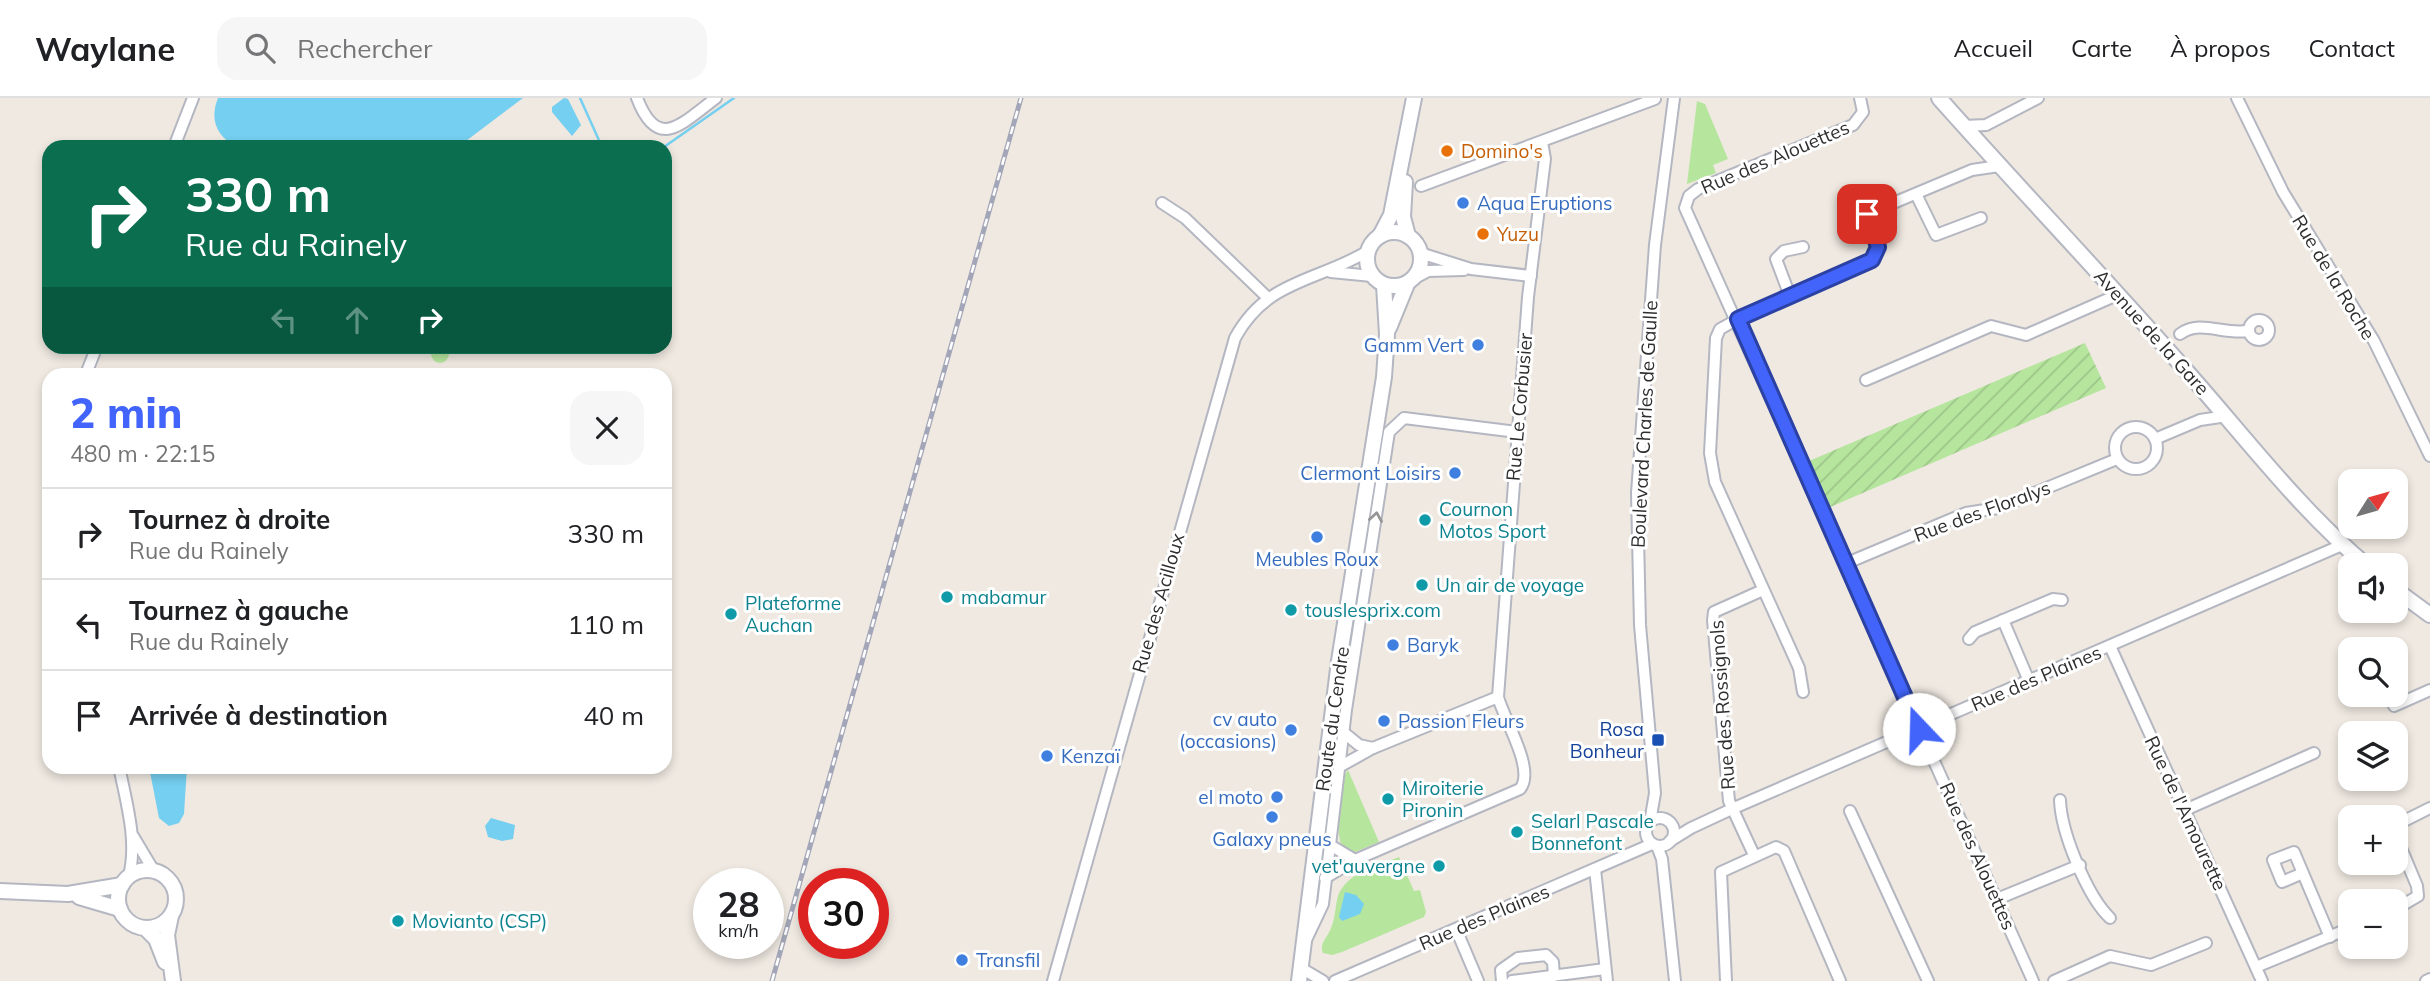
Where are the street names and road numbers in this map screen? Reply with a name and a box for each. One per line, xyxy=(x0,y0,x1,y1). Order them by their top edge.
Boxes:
street label: Rue des Alouettes xyxy=(1697,115,1853,199)
street label: Rue de la Roche xyxy=(2287,210,2381,344)
street label: Avenue de la Gare xyxy=(2089,264,2215,400)
street label: Boulevard Charles de Gaulle xyxy=(1626,300,1662,548)
street label: Rue Le Corbusier xyxy=(1501,332,1537,482)
street label: Rue des Floralys xyxy=(1910,475,2054,547)
street label: Rue des Acilloux xyxy=(1127,530,1189,676)
street label: Rue des Rossignols xyxy=(1704,619,1740,791)
street label: Rue des Plaines xyxy=(1967,640,2105,716)
street label: Route du Cendre xyxy=(1310,645,1354,793)
street label: Rue de l'Amourette xyxy=(2140,732,2232,894)
street label: Rue des Alouettes xyxy=(1935,779,2021,933)
street label: Rue des Plaines xyxy=(1415,879,1553,955)

